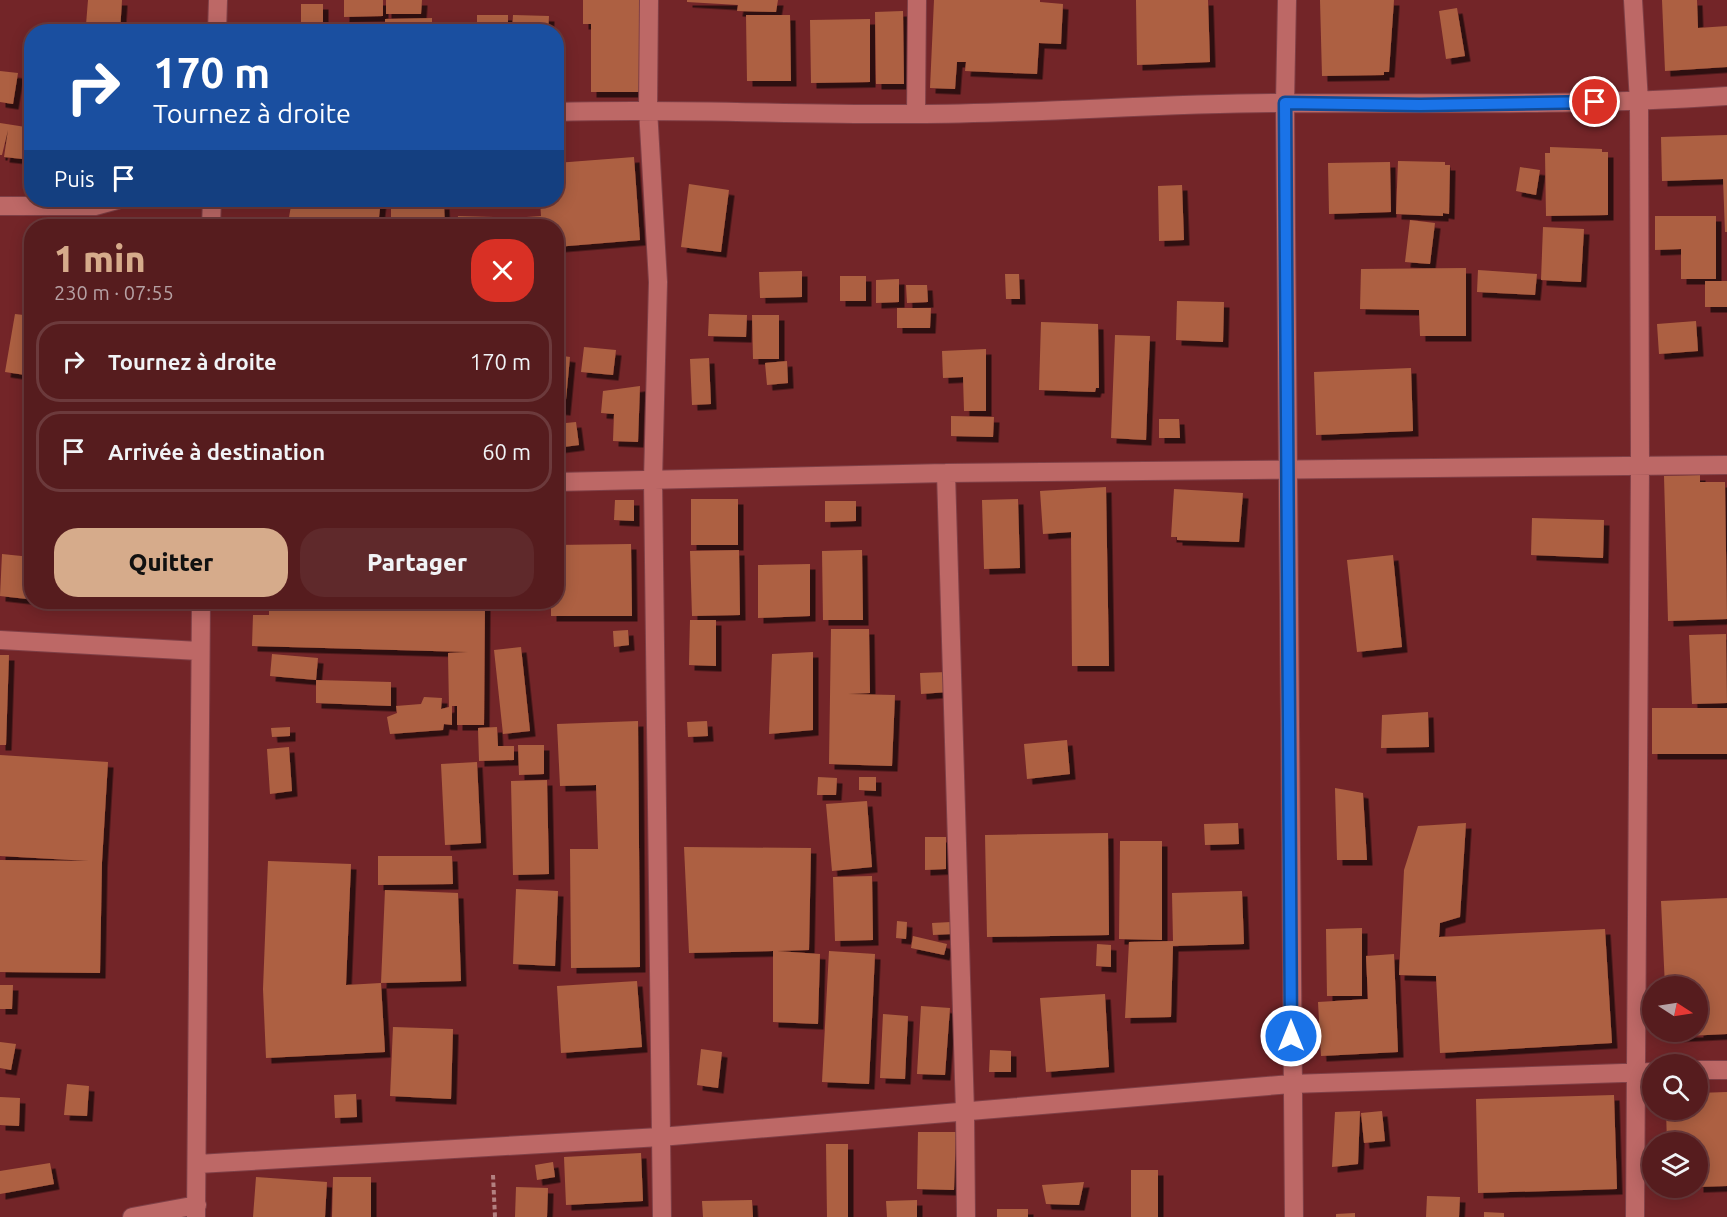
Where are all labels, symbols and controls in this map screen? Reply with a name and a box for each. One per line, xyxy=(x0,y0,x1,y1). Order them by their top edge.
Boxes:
icon: right xyxy=(54,48,132,126)
text: 170 m xyxy=(153,49,270,96)
pin xyxy=(1569,76,1620,127)
icon: arrive xyxy=(1578,85,1611,118)
text: Tournez à droite xyxy=(153,98,351,128)
icon: arrive xyxy=(107,162,140,195)
text: Puis xyxy=(54,166,95,191)
text: 1 min xyxy=(54,238,146,279)
button: close xyxy=(471,239,534,302)
text: 230 m · 07:55 xyxy=(54,281,174,304)
icon: right xyxy=(57,345,90,378)
text: Tournez à droite xyxy=(108,349,277,374)
text: 170 m xyxy=(470,349,531,374)
icon: arrive xyxy=(57,435,90,468)
text: Arrivée à destination xyxy=(108,439,325,464)
text: 60 m xyxy=(482,439,531,464)
button: Quitter xyxy=(54,528,288,597)
button: Partager xyxy=(300,528,534,597)
north arrow xyxy=(1642,976,1708,1042)
map controls xyxy=(1642,976,1708,1198)
position arrow xyxy=(1259,1004,1323,1068)
button: search xyxy=(1642,1054,1708,1120)
button: layers xyxy=(1642,1132,1708,1198)

